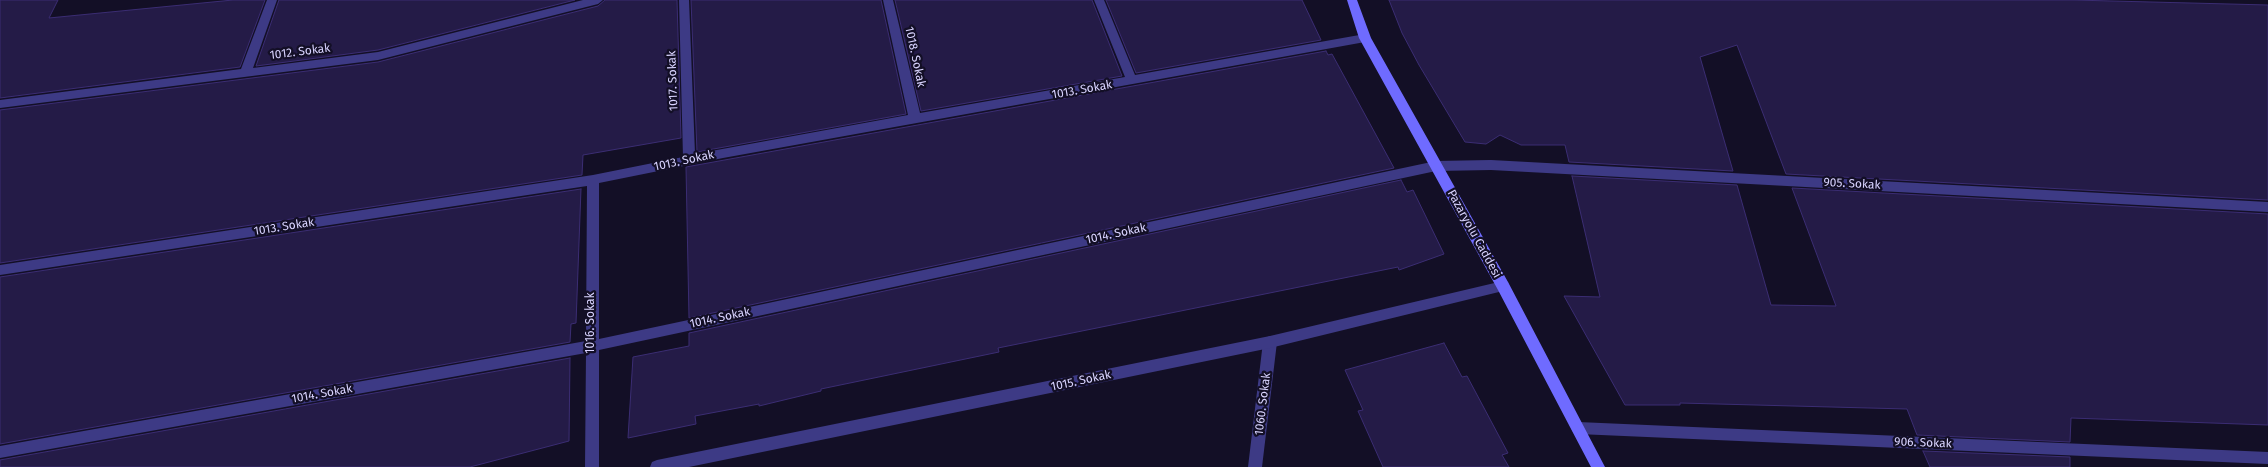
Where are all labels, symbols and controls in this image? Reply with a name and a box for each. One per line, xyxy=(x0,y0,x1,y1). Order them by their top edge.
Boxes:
street label: 1018. Sokak xyxy=(902,25,928,89)
street label: 1012. Sokak xyxy=(269,41,331,63)
street label: 1017. Sokak xyxy=(665,51,681,111)
street label: 1013. Sokak xyxy=(1051,78,1113,102)
street label: 1013. Sokak xyxy=(653,148,715,174)
street label: 905. Sokak xyxy=(1823,175,1881,193)
street label: Pazaryolu Caddesi xyxy=(1444,187,1504,281)
street label: 1013. Sokak xyxy=(253,215,315,239)
street label: 1014. Sokak xyxy=(1084,221,1148,247)
street label: 1016. Sokak xyxy=(584,292,598,354)
street label: 1014. Sokak xyxy=(688,305,752,331)
street label: 1015. Sokak xyxy=(1050,368,1112,394)
street label: 1060. Sokak xyxy=(1252,372,1274,436)
street label: 1014. Sokak xyxy=(291,382,353,406)
street label: 906. Sokak xyxy=(1894,435,1952,451)

